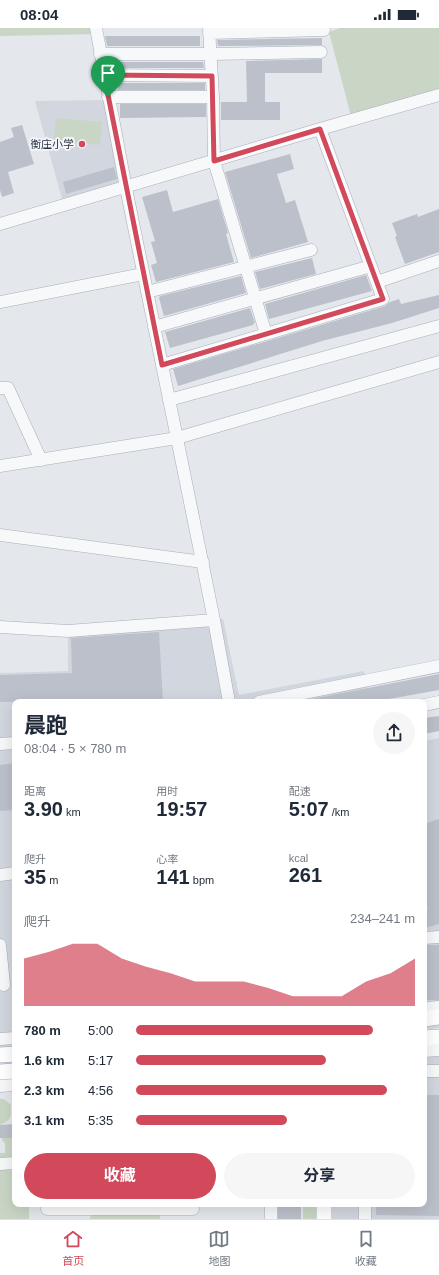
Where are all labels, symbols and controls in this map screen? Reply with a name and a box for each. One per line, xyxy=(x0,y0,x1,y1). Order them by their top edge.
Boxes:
text: 08:04 xyxy=(20,6,58,23)
pin xyxy=(91,56,125,97)
icon: arrive xyxy=(97,62,119,84)
place label: 衡庄小学 xyxy=(30,138,74,150)
marker: 衡庄小学 xyxy=(77,139,87,149)
button: share xyxy=(373,712,415,754)
text: 晨跑 xyxy=(24,713,68,738)
text: 08:04 · 5 × 780 m xyxy=(24,741,126,756)
text: 距离 xyxy=(24,785,46,797)
text: 用时 xyxy=(156,785,178,797)
text: 配速 xyxy=(289,785,311,797)
text: 3.90 xyxy=(24,798,63,820)
text: 19:57 xyxy=(156,798,207,820)
text: 5:07 xyxy=(289,798,329,820)
text: km xyxy=(63,806,81,818)
text: /km xyxy=(329,806,349,818)
text: kcal xyxy=(289,852,308,864)
text: 爬升 xyxy=(24,853,46,865)
text: 心率 xyxy=(156,853,178,865)
text: 261 xyxy=(289,864,322,886)
text: 35 xyxy=(24,866,46,888)
text: 141 xyxy=(156,866,190,888)
text: m xyxy=(46,874,58,886)
text: bpm xyxy=(190,874,214,886)
text: 234–241 m xyxy=(350,911,415,926)
text: 爬升 xyxy=(24,914,50,929)
text: 780 m xyxy=(24,1023,61,1038)
text: 5:00 xyxy=(88,1023,113,1038)
text: 1.6 km xyxy=(24,1053,64,1068)
text: 5:17 xyxy=(88,1053,113,1068)
text: 2.3 km xyxy=(24,1083,64,1098)
text: 4:56 xyxy=(88,1083,113,1098)
text: 3.1 km xyxy=(24,1113,64,1128)
text: 5:35 xyxy=(88,1113,113,1128)
button: 收藏 xyxy=(24,1153,216,1199)
button: 分享 xyxy=(224,1153,415,1199)
tab: 首页 xyxy=(62,1228,84,1268)
tab: 地图 xyxy=(208,1228,230,1268)
tab: 收藏 xyxy=(355,1228,377,1268)

